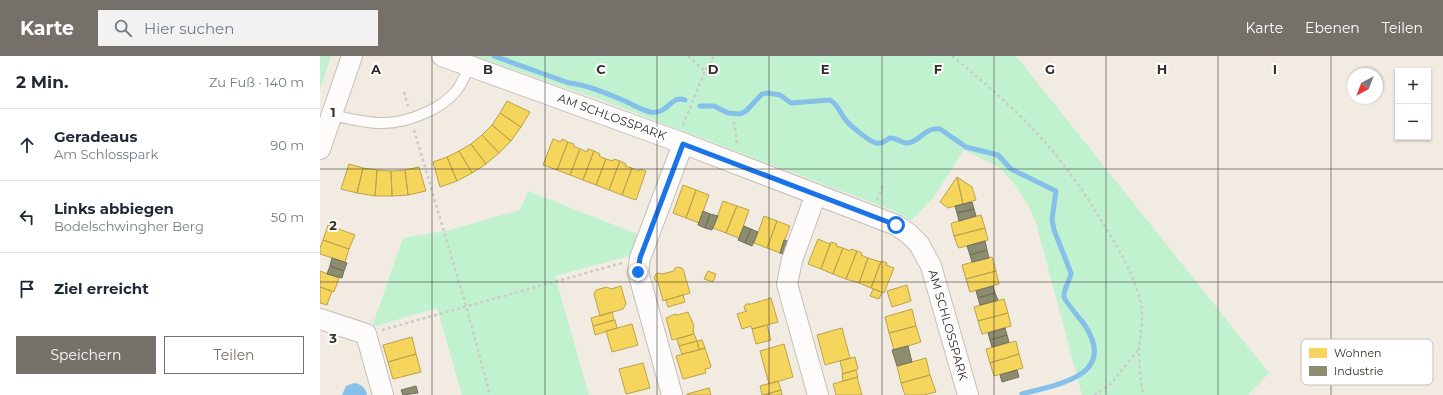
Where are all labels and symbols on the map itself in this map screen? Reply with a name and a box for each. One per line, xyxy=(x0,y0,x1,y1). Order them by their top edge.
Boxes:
text: A xyxy=(370,61,382,77)
text: B xyxy=(483,61,493,77)
text: C xyxy=(596,61,606,77)
text: D xyxy=(708,61,719,77)
text: E xyxy=(821,61,830,77)
text: F xyxy=(934,61,942,77)
text: G xyxy=(1045,61,1055,77)
text: H xyxy=(1157,61,1167,77)
text: I xyxy=(1273,61,1277,77)
north arrow xyxy=(1347,68,1383,104)
street label: AM SCHLOSSPARK xyxy=(556,90,669,143)
text: 1 xyxy=(330,104,336,120)
route start xyxy=(887,216,905,234)
text: 2 xyxy=(329,217,337,233)
route end xyxy=(629,263,647,281)
street label: AM SCHLOSSPARK xyxy=(925,268,972,382)
text: 3 xyxy=(328,330,337,346)
legend xyxy=(1301,339,1433,385)
text: Wohnen xyxy=(1334,346,1381,360)
text: Industrie xyxy=(1334,364,1384,378)

